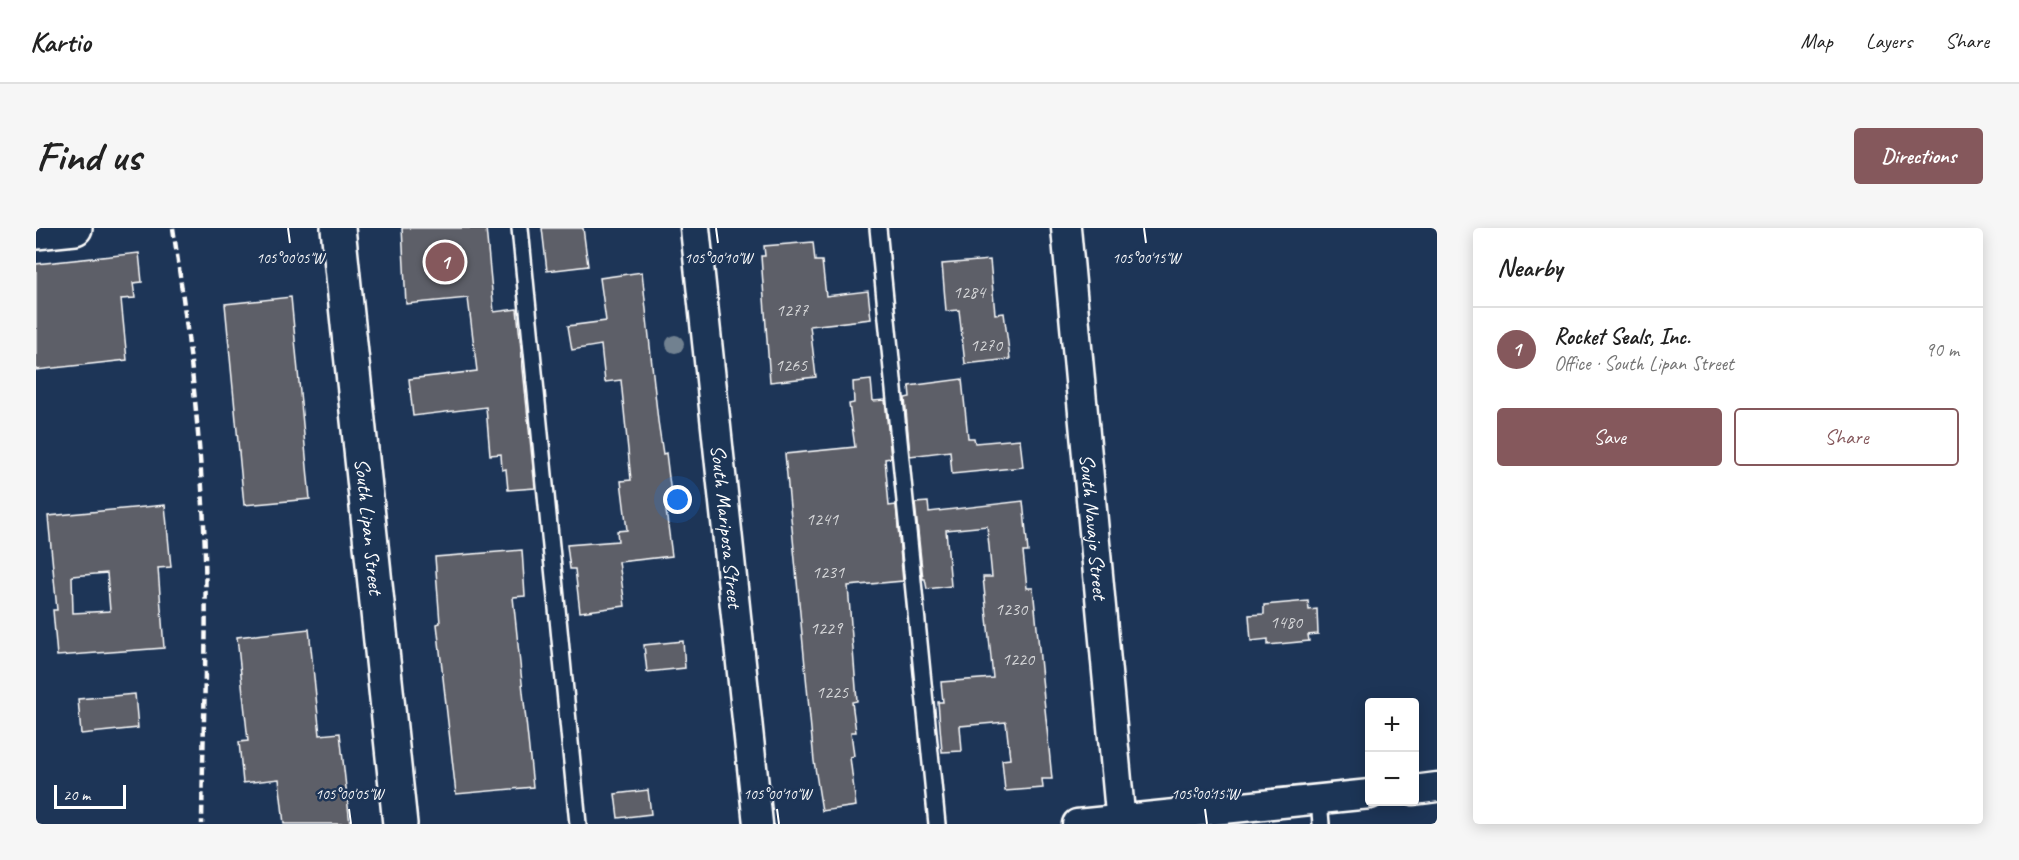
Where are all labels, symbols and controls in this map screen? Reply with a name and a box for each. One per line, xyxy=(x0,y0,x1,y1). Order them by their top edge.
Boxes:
text: Kartio xyxy=(30,24,91,59)
text: Map xyxy=(1800,28,1833,54)
text: Layers xyxy=(1866,28,1912,54)
text: Share xyxy=(1945,28,1989,54)
button: Directions xyxy=(1854,128,1983,184)
text: Find us xyxy=(36,130,141,183)
pin: 1 xyxy=(426,240,464,285)
text: 105°00'05"W xyxy=(256,249,327,268)
text: 105°00'10"W xyxy=(684,249,755,268)
text: 105°00'15"W xyxy=(1112,249,1183,268)
text: Nearby xyxy=(1497,251,1562,284)
house number: 1284 xyxy=(953,281,987,303)
house number: 1277 xyxy=(776,299,809,321)
text: Rocket Seals, Inc. xyxy=(1554,323,1690,351)
house number: 1270 xyxy=(970,334,1004,356)
text: 1 xyxy=(1512,337,1521,362)
text: 90 m xyxy=(1925,337,1959,362)
text: Office · South Lipan Street xyxy=(1554,351,1734,376)
house number: 1265 xyxy=(775,354,808,376)
button: Save xyxy=(1497,408,1722,466)
button: Share xyxy=(1734,408,1959,466)
street label: South Mariposa Street xyxy=(705,444,748,611)
street label: South Navajo Street xyxy=(1074,453,1113,602)
street label: South Lipan Street xyxy=(349,457,389,598)
your location xyxy=(663,485,692,514)
house number: 1241 xyxy=(806,508,839,530)
house number: 1231 xyxy=(812,561,845,583)
house number: 1230 xyxy=(995,598,1029,620)
house number: 1480 xyxy=(1270,611,1304,633)
house number: 1229 xyxy=(810,617,844,639)
house number: 1220 xyxy=(1002,648,1036,670)
house number: 1225 xyxy=(816,681,849,703)
map controls xyxy=(1365,698,1419,806)
button: + xyxy=(1365,698,1419,752)
button: − xyxy=(1365,752,1419,806)
scale bar xyxy=(54,782,126,810)
text: 20 m xyxy=(63,785,90,805)
text: 105°00'05"W xyxy=(315,785,386,804)
text: 105°00'10"W xyxy=(743,785,814,804)
text: 105°00'15"W xyxy=(1171,785,1242,804)

